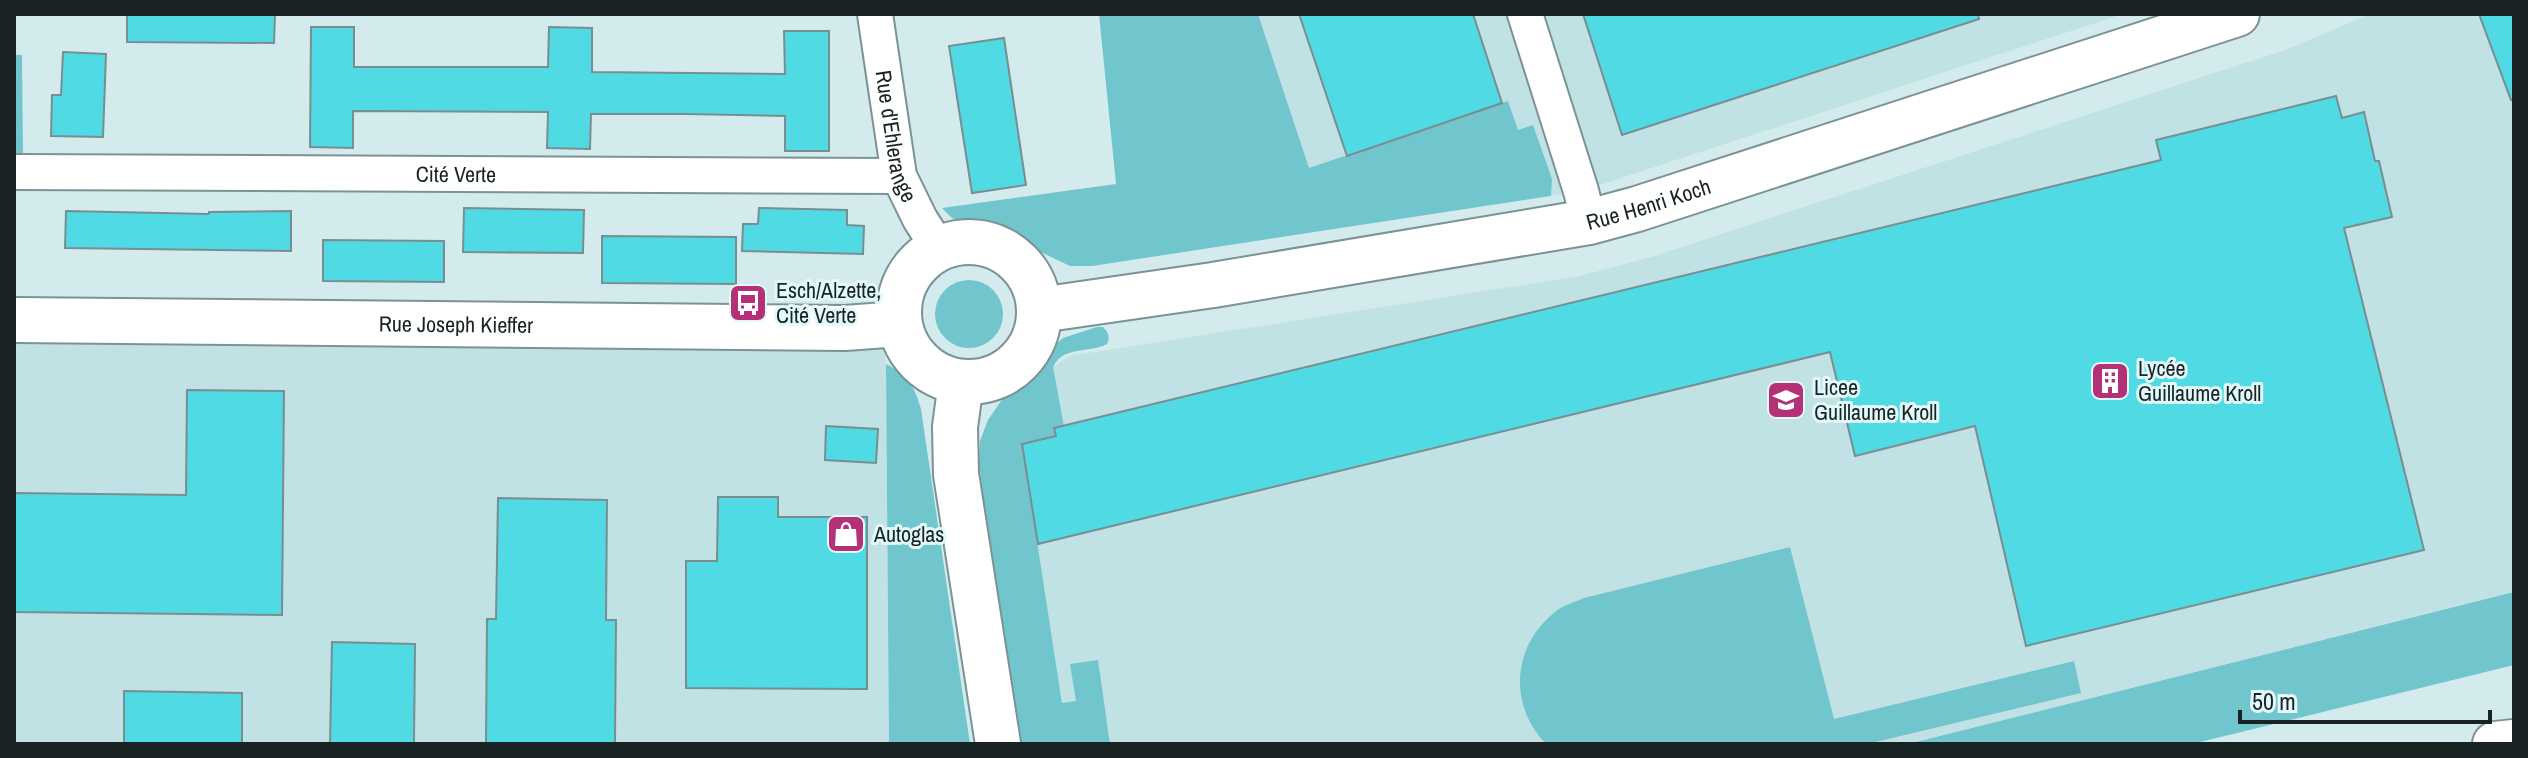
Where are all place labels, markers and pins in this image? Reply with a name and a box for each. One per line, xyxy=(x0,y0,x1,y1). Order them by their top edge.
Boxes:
place label: Esch/Alzette, Cité Verte xyxy=(776,275,881,330)
bus stop icon: Esch/Alzette, Cité Verte xyxy=(727,282,769,324)
place label: Lycée Guillaume Kroll xyxy=(2138,353,2261,408)
building icon: Lycée Guillaume Kroll xyxy=(2089,360,2131,402)
place label: Licee Guillaume Kroll xyxy=(1814,372,1937,427)
school or university icon: Licee Guillaume Kroll xyxy=(1765,379,1807,421)
shop icon: Autoglas xyxy=(825,513,867,555)
place label: Autoglas xyxy=(873,519,944,549)

